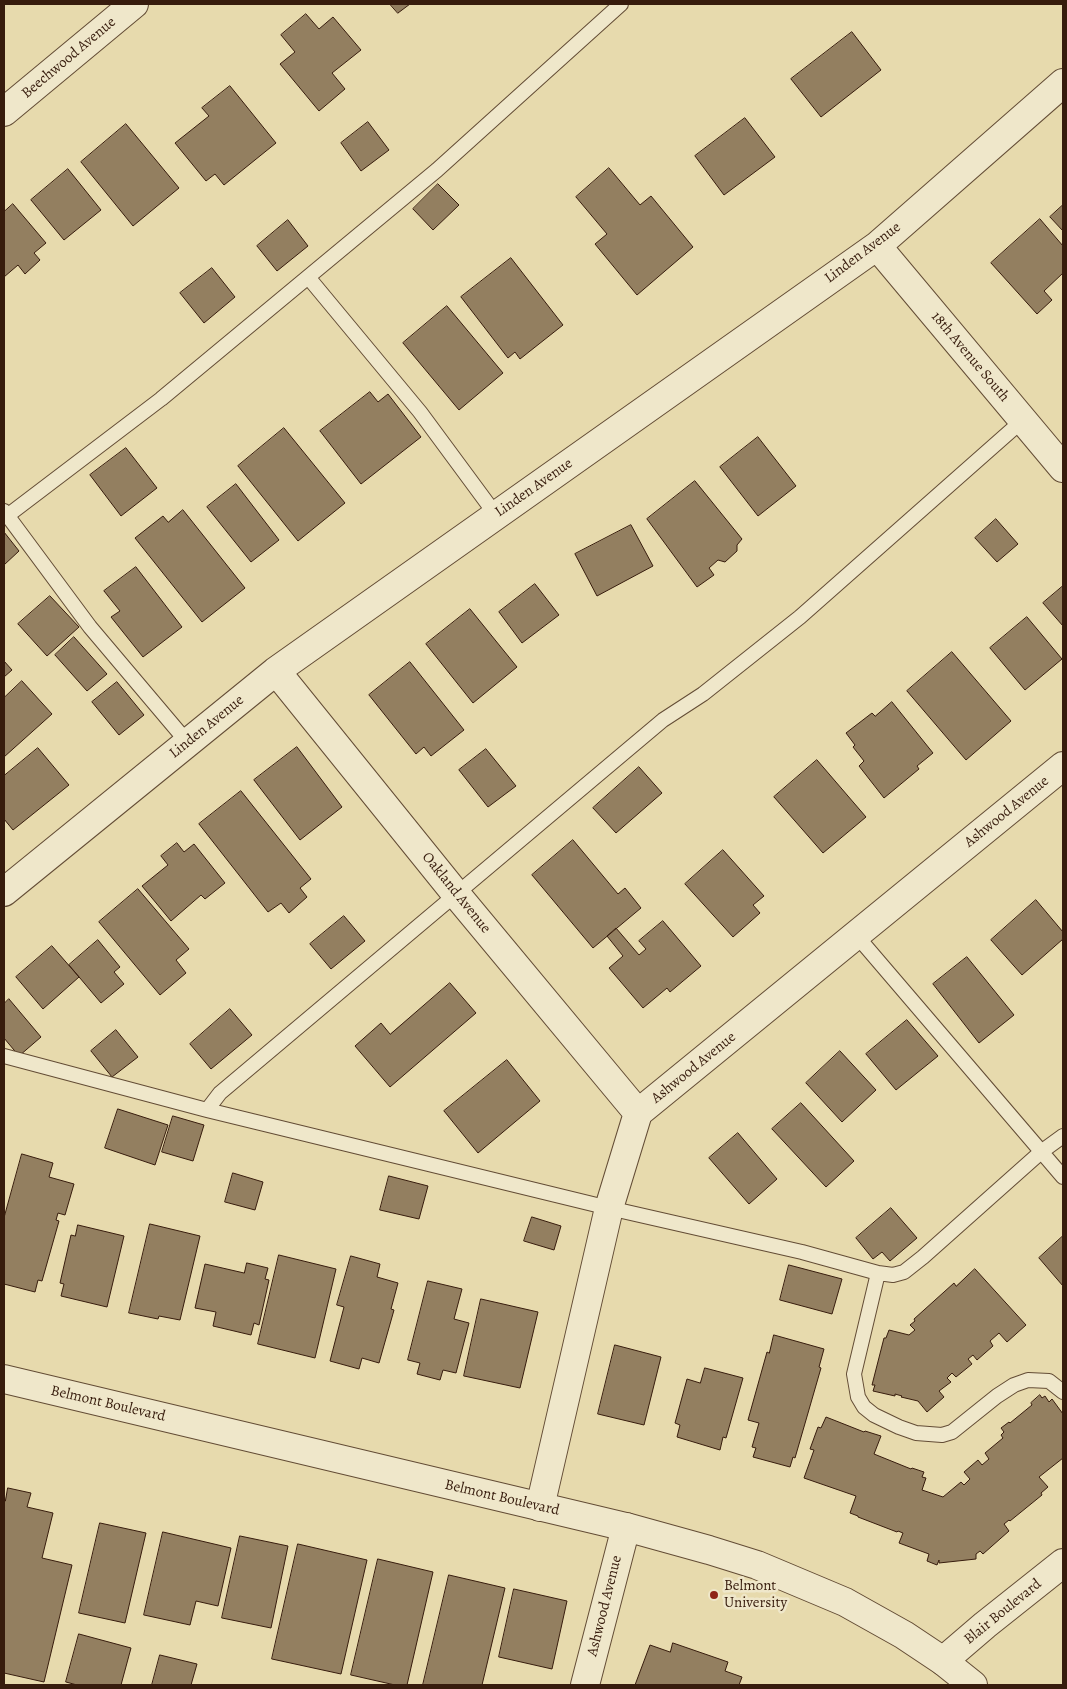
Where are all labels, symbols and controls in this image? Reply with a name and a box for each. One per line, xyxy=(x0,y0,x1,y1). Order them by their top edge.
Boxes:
street label: Beechwood Avenue xyxy=(18,13,120,103)
street label: Linden Avenue xyxy=(821,219,905,287)
street label: 18th Avenue South xyxy=(927,308,1013,406)
street label: Linden Avenue xyxy=(492,455,576,521)
street label: Linden Avenue xyxy=(166,691,248,763)
street label: Ashwood Avenue xyxy=(961,772,1053,852)
street label: Oakland Avenue xyxy=(418,849,494,937)
street label: Ashwood Avenue xyxy=(648,1028,740,1108)
street label: Belmont Boulevard xyxy=(49,1382,167,1426)
street label: Belmont Boulevard xyxy=(443,1476,561,1520)
street label: Ashwood Avenue xyxy=(584,1554,626,1658)
street label: Blair Boulevard xyxy=(961,1575,1045,1649)
place label: Belmont University xyxy=(724,1577,787,1612)
marker: Belmont University xyxy=(708,1589,720,1601)

